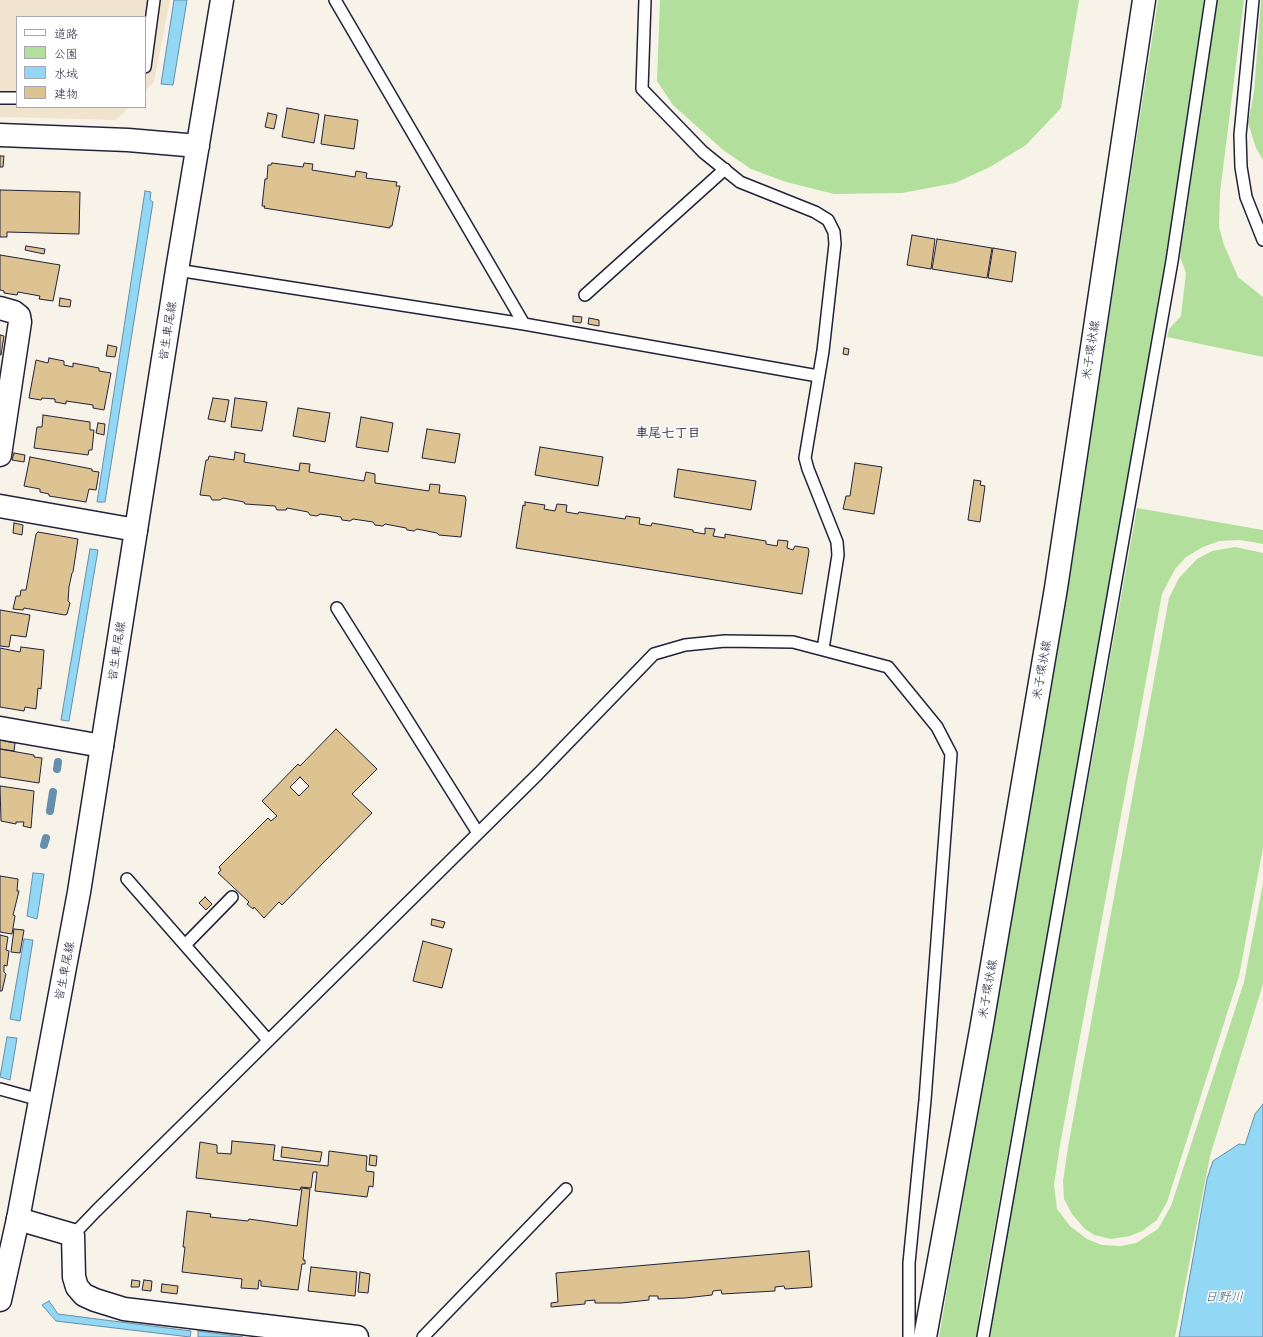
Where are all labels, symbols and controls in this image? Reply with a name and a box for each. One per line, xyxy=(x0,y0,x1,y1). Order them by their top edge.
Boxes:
legend xyxy=(16,16,146,108)
text: 道路 xyxy=(54,27,78,41)
text: 公園 xyxy=(54,47,78,61)
text: 水域 xyxy=(54,67,78,81)
text: 建物 xyxy=(54,87,78,101)
street label: 皆生車尾線 xyxy=(156,300,180,362)
street label: 米子環状線 xyxy=(1079,319,1103,381)
district label: 車尾七丁目 xyxy=(636,425,700,441)
street label: 皆生車尾線 xyxy=(105,620,129,682)
street label: 米子環状線 xyxy=(1030,639,1054,701)
street label: 皆生車尾線 xyxy=(52,940,78,1002)
street label: 米子環状線 xyxy=(976,958,1000,1020)
water label: 日野川 xyxy=(1205,1289,1243,1305)

